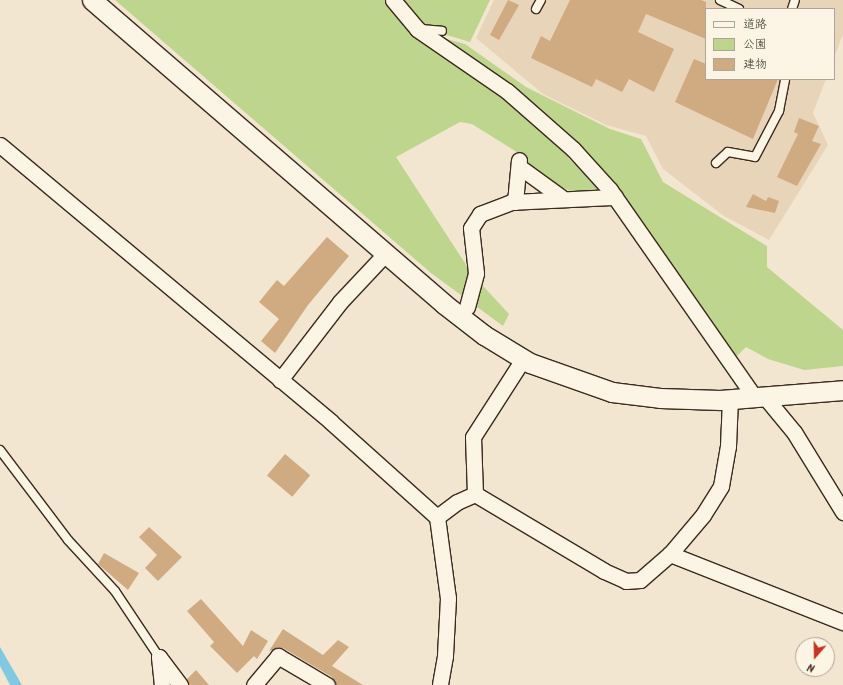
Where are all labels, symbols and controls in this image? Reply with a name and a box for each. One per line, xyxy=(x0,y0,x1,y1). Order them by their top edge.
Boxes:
legend xyxy=(705,8,835,80)
text: 道路 xyxy=(743,15,767,34)
text: 公園 xyxy=(743,35,767,54)
text: 建物 xyxy=(743,55,767,74)
north arrow xyxy=(795,637,835,677)
text: N xyxy=(805,658,818,677)

